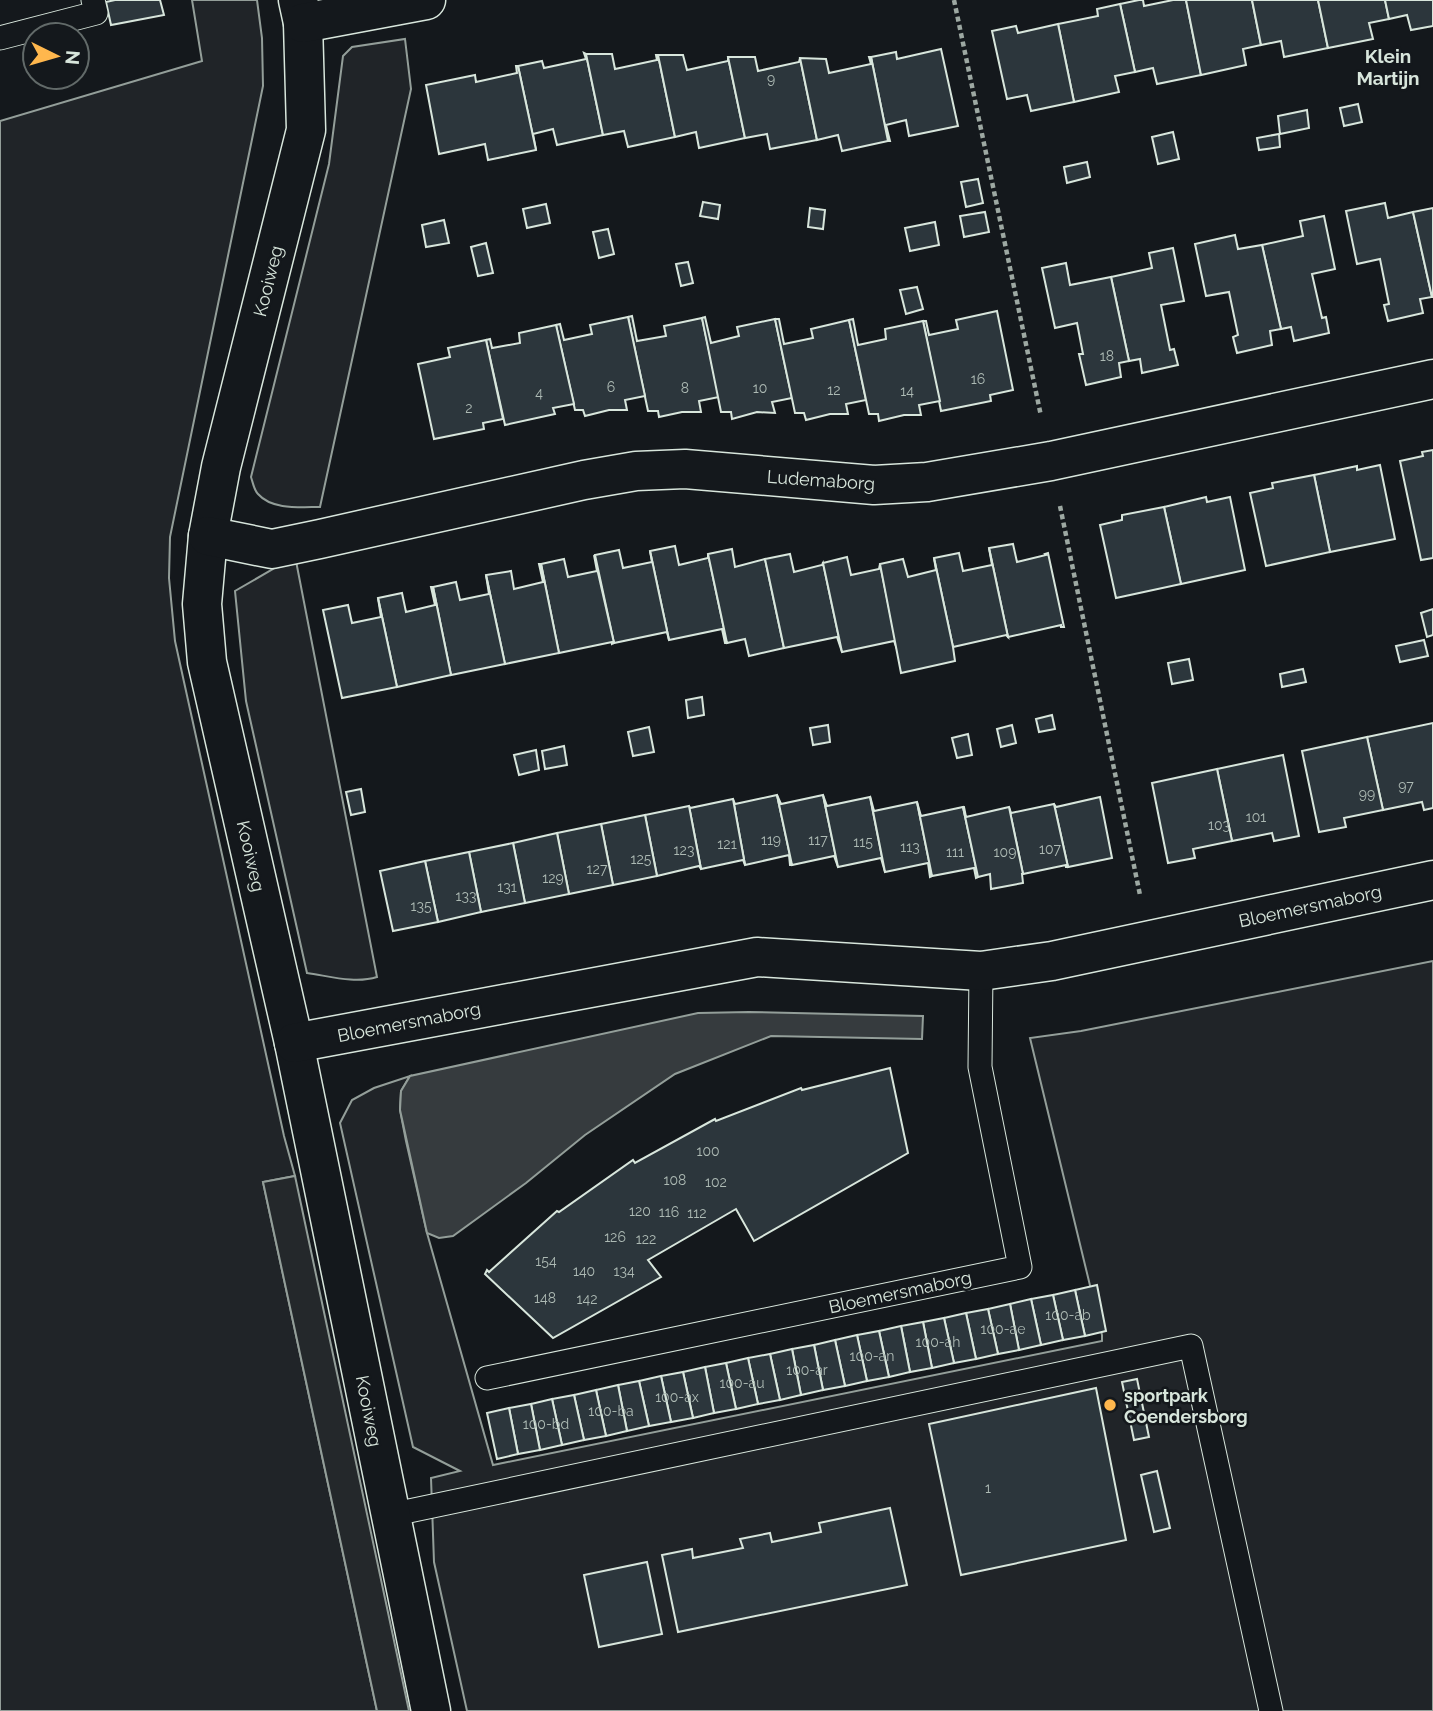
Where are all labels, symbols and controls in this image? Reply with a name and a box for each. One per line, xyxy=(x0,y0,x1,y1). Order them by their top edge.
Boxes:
north arrow xyxy=(21,21,91,91)
district label: Klein Martijn xyxy=(1356,45,1420,89)
text: N xyxy=(61,49,85,66)
house number: 9 xyxy=(767,71,775,87)
street label: Kooiweg xyxy=(249,243,287,319)
house number: 18 xyxy=(1100,348,1114,364)
house number: 16 xyxy=(971,371,985,387)
house number: 6 xyxy=(607,379,615,395)
house number: 8 xyxy=(681,380,689,396)
house number: 10 xyxy=(753,380,767,396)
house number: 12 xyxy=(827,382,841,398)
house number: 14 xyxy=(900,383,914,399)
house number: 4 xyxy=(535,385,543,401)
house number: 2 xyxy=(465,400,473,416)
street label: Ludemaborg xyxy=(766,466,876,494)
house number: 97 xyxy=(1398,778,1414,794)
house number: 99 xyxy=(1359,786,1375,802)
house number: 101 xyxy=(1246,809,1266,825)
house number: 103 xyxy=(1208,817,1230,833)
street label: Kooiweg xyxy=(233,818,269,894)
house number: 119 xyxy=(761,832,781,848)
house number: 117 xyxy=(808,832,828,848)
house number: 115 xyxy=(853,834,873,850)
house number: 121 xyxy=(717,836,737,852)
house number: 113 xyxy=(900,839,920,855)
house number: 107 xyxy=(1039,841,1061,857)
house number: 123 xyxy=(674,842,694,858)
house number: 111 xyxy=(946,844,964,860)
house number: 109 xyxy=(994,844,1016,860)
house number: 125 xyxy=(631,851,652,867)
house number: 127 xyxy=(587,861,608,877)
house number: 129 xyxy=(542,870,564,886)
house number: 131 xyxy=(497,879,517,895)
street label: Bloemersmaborg xyxy=(1237,881,1383,931)
house number: 133 xyxy=(456,888,476,904)
house number: 135 xyxy=(410,898,432,914)
street label: Bloemersmaborg xyxy=(336,998,482,1046)
house number: 100 xyxy=(696,1143,720,1159)
house number: 108 xyxy=(664,1172,686,1188)
house number: 102 xyxy=(705,1174,727,1190)
house number: 120 xyxy=(629,1203,651,1219)
house number: 116 xyxy=(659,1204,679,1220)
house number: 112 xyxy=(687,1205,707,1221)
house number: 126 xyxy=(604,1229,626,1245)
house number: 122 xyxy=(636,1231,656,1247)
house number: 154 xyxy=(535,1253,557,1269)
house number: 140 xyxy=(573,1263,595,1279)
house number: 134 xyxy=(613,1263,635,1279)
street label: Bloemersmaborg xyxy=(827,1267,973,1317)
house number: 148 xyxy=(534,1290,556,1306)
house number: 142 xyxy=(577,1291,597,1307)
house number: 100-ab xyxy=(1045,1307,1091,1323)
house number: 100-ae xyxy=(981,1321,1025,1337)
house number: 100-ah xyxy=(916,1334,960,1350)
house number: 100-an xyxy=(850,1348,894,1364)
house number: 100-ar xyxy=(786,1362,828,1378)
street label: Kooiweg xyxy=(352,1373,386,1449)
house number: 100-au xyxy=(720,1375,764,1391)
place label: sportpark Coendersborg xyxy=(1124,1385,1248,1427)
house number: 100-ax xyxy=(655,1389,699,1405)
marker: sportpark Coendersborg xyxy=(1102,1397,1118,1413)
house number: 100-ba xyxy=(588,1403,634,1419)
house number: 100-bd xyxy=(523,1416,569,1432)
house number: 1 xyxy=(985,1480,991,1496)

